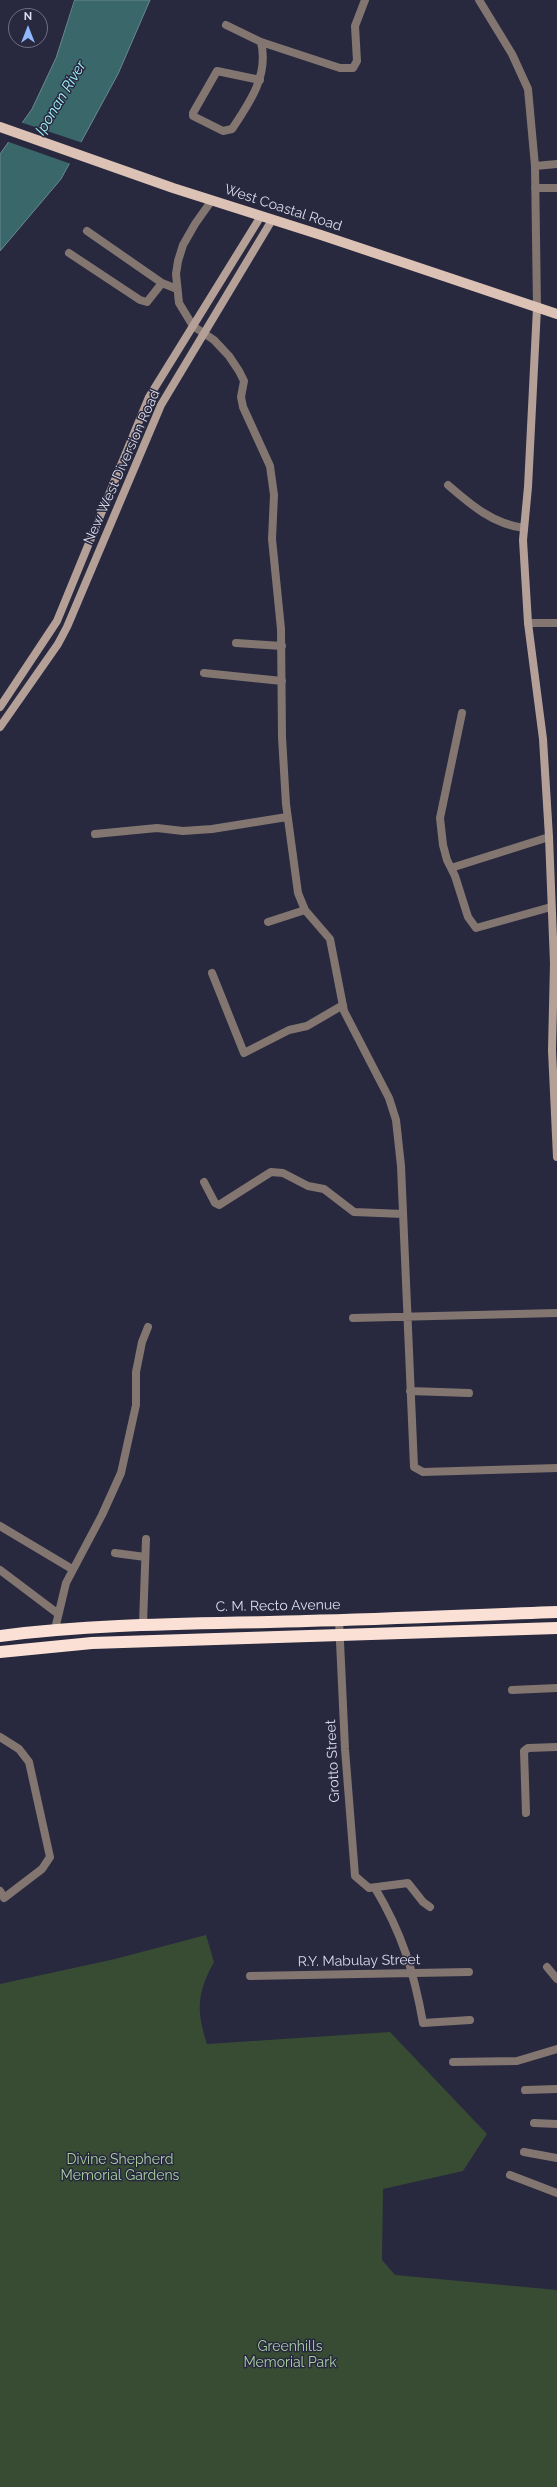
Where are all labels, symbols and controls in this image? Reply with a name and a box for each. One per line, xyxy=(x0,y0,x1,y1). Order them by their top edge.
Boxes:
north arrow xyxy=(8,8,48,48)
text: N xyxy=(24,10,32,23)
water label: Iponan River xyxy=(32,58,90,138)
street label: West Coastal Road xyxy=(222,181,344,235)
street label: New West Diversion Road xyxy=(80,387,164,547)
street label: C. M. Recto Avenue xyxy=(216,1597,340,1615)
street label: Grotto Street xyxy=(322,1719,344,1803)
street label: R.Y. Mabulay Street xyxy=(297,1952,421,1970)
park label: Divine Shepherd Memorial Gardens xyxy=(61,2152,179,2184)
park label: Greenhills Memorial Park xyxy=(243,2339,337,2372)

